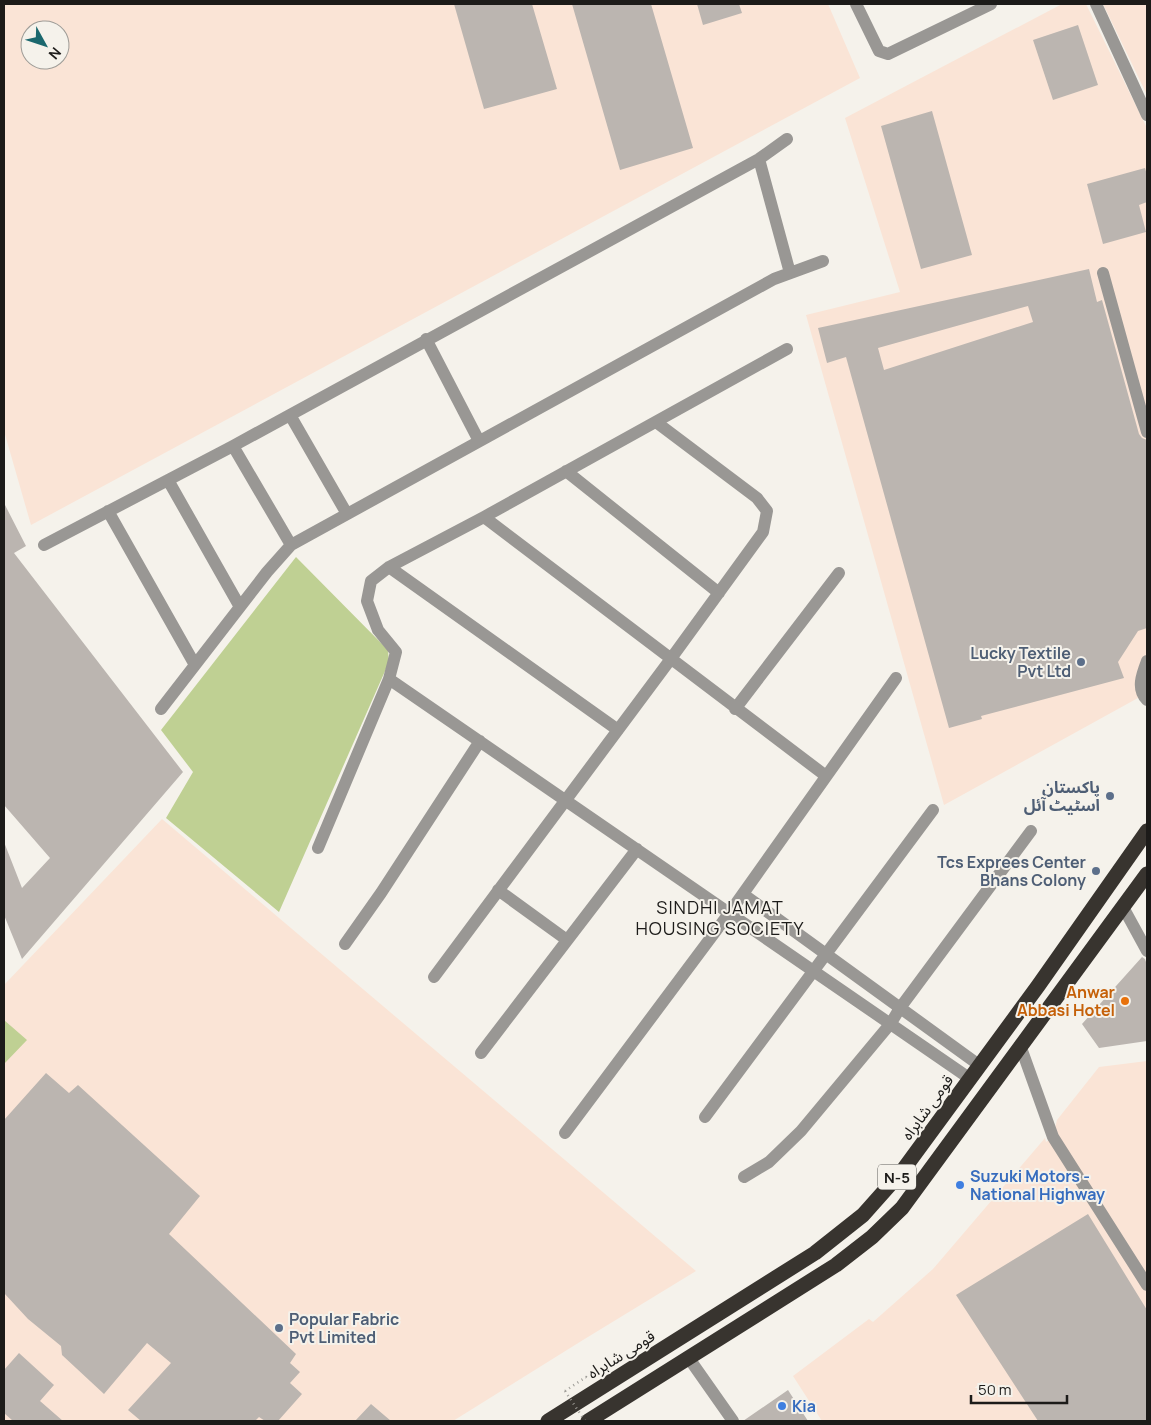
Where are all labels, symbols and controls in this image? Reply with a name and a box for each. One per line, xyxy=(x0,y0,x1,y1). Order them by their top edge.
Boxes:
north arrow xyxy=(20,20,70,70)
text: N xyxy=(45,44,66,64)
place label: Lucky Textile Pvt Ltd xyxy=(970,642,1071,682)
marker: Lucky Textile Pvt Ltd xyxy=(1075,656,1087,668)
place label: پاکستان اسٹیٹ آئل xyxy=(1024,776,1100,816)
marker: پاکستان اسٹیٹ آئل xyxy=(1104,790,1116,802)
place label: Tcs Exprees Center Bhans Colony xyxy=(937,851,1086,891)
marker: Tcs Exprees Center Bhans Colony xyxy=(1090,865,1102,877)
district label: SINDHI JAMAT HOUSING SOCIETY xyxy=(635,895,805,940)
place label: Anwar Abbasi Hotel xyxy=(1017,981,1115,1021)
marker: Anwar Abbasi Hotel xyxy=(1119,995,1131,1007)
street label: قومی شاہراہ xyxy=(896,1070,958,1144)
road number: N-5 xyxy=(878,1164,916,1190)
place label: Suzuki Motors - National Highway xyxy=(970,1165,1105,1205)
marker: Suzuki Motors - National Highway xyxy=(954,1179,966,1191)
place label: Popular Fabric Pvt Limited xyxy=(289,1308,399,1348)
marker: Popular Fabric Pvt Limited xyxy=(273,1322,285,1334)
street label: قومی شاہراہ xyxy=(583,1325,659,1383)
scale bar xyxy=(971,1372,1067,1404)
text: 50 m xyxy=(978,1379,1012,1400)
place label: Kia xyxy=(792,1395,816,1417)
marker: Kia xyxy=(776,1400,788,1412)

